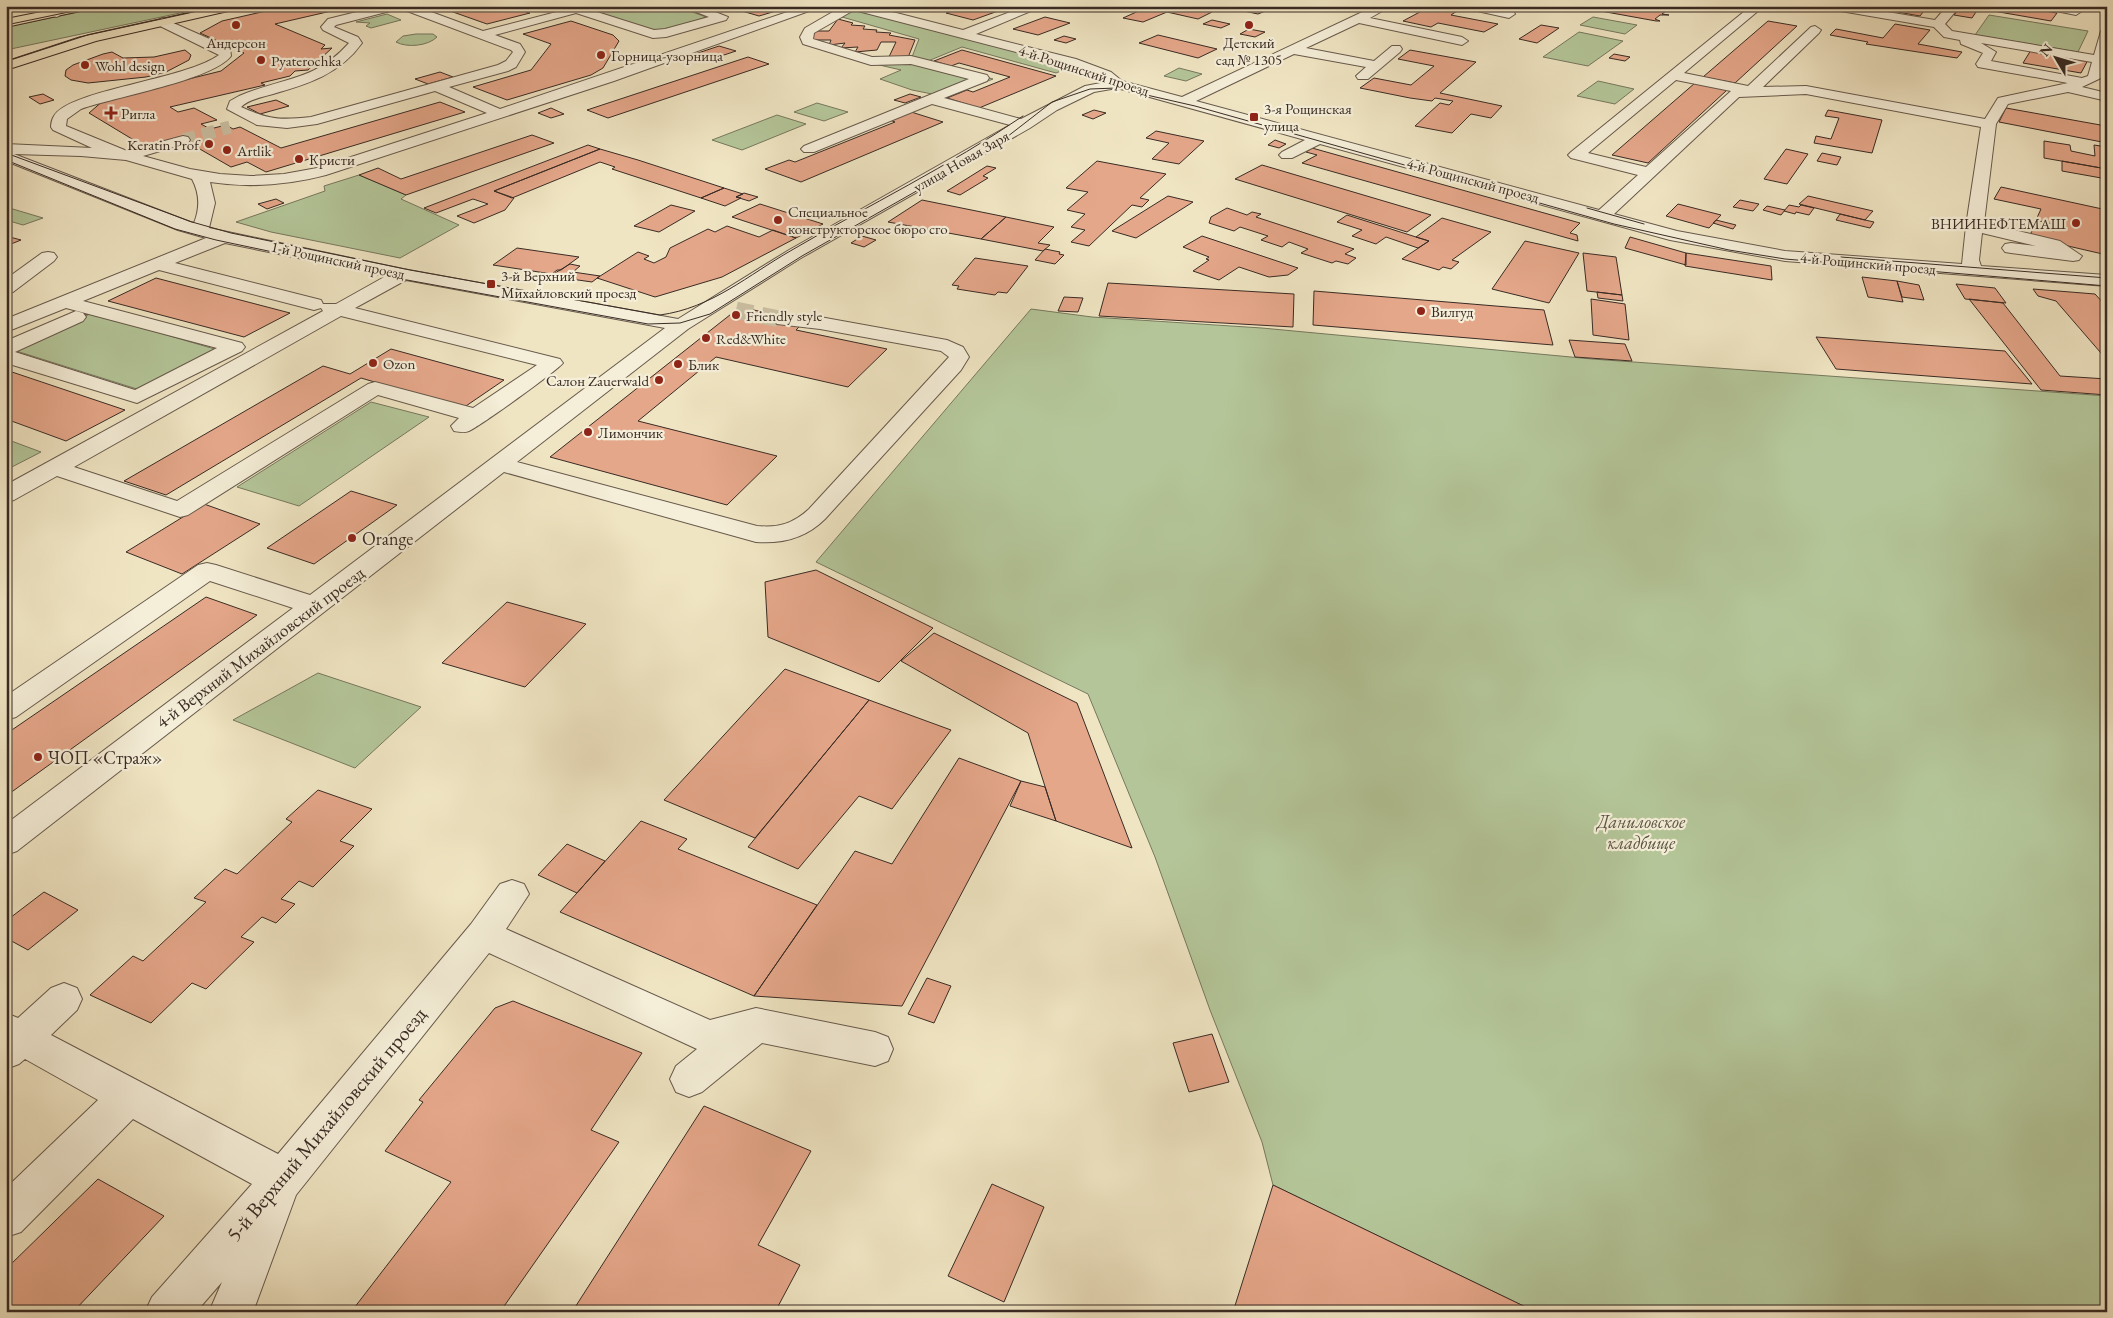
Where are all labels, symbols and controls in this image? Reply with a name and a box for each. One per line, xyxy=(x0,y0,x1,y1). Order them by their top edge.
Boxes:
marker: Андерсон xyxy=(230,19,242,31)
marker: Детский сад № 1305 xyxy=(1243,19,1255,31)
north arrow xyxy=(2030,32,2080,82)
place label: Андерсон xyxy=(205,33,266,52)
place label: Детский сад № 1305 xyxy=(1216,33,1282,69)
text: N xyxy=(2035,39,2057,60)
street label: 4-й Рощинский проезд xyxy=(1016,40,1152,100)
place label: Горница-узорница xyxy=(611,46,723,65)
marker: Горница-узорница xyxy=(595,49,607,61)
place label: Pyaterochka xyxy=(271,51,341,70)
marker: Pyaterochka xyxy=(255,54,267,66)
place label: Wohl design xyxy=(95,56,165,75)
marker: Wohl design xyxy=(79,59,91,71)
place label: 3-я Рощинская улица xyxy=(1264,99,1352,135)
place label: Ригла xyxy=(121,104,155,123)
marker: Ригла xyxy=(105,107,117,119)
marker: 3-я Рощинская улица xyxy=(1248,111,1260,123)
street label: улица Новая Заря xyxy=(910,126,1013,196)
place label: Keratin Prof xyxy=(127,135,201,154)
marker: Keratin Prof xyxy=(203,138,215,150)
place label: Artlik xyxy=(236,141,272,160)
marker: Artlik xyxy=(221,144,233,156)
place label: Кристи xyxy=(309,150,355,169)
marker: Кристи xyxy=(293,153,305,165)
street label: 4-й Рощинский проезд xyxy=(1405,153,1541,207)
place label: Специальное конструкторское бюро сго xyxy=(788,202,948,238)
marker: Специальное конструкторское бюро сго xyxy=(772,214,784,226)
place label: ВНИИНЕФТЕМАШ xyxy=(1931,214,2066,233)
marker: ВНИИНЕФТЕМАШ xyxy=(2070,217,2082,229)
street label: 1-й Рощинский проезд xyxy=(269,237,407,283)
street label: 4-й Рощинский проезд xyxy=(1799,248,1937,278)
place label: 3-й Верхний Михайловский проезд xyxy=(501,266,637,302)
marker: 3-й Верхний Михайловский проезд xyxy=(485,278,497,290)
place label: Вилгуд xyxy=(1431,302,1473,321)
marker: Вилгуд xyxy=(1415,305,1427,317)
place label: Friendly style xyxy=(746,306,823,325)
marker: Friendly style xyxy=(730,309,742,321)
place label: Red&White xyxy=(716,329,786,348)
marker: Red&White xyxy=(700,332,712,344)
place label: Ozon xyxy=(383,354,416,373)
place label: Блик xyxy=(688,355,719,374)
marker: Ozon xyxy=(367,357,379,369)
marker: Блик xyxy=(672,358,684,370)
place label: Салон Zauerwald xyxy=(546,371,649,390)
marker: Салон Zauerwald xyxy=(653,374,665,386)
place label: Лимончик xyxy=(598,423,663,442)
marker: Лимончик xyxy=(582,426,594,438)
place label: Orange xyxy=(362,527,413,550)
marker: Orange xyxy=(346,532,358,544)
street label: 4-й Верхний Михайловский проезд xyxy=(151,561,369,733)
place label: ЧОП «Страж» xyxy=(48,746,163,769)
marker: ЧОП «Страж» xyxy=(32,751,44,763)
park label: Даниловское кладбище xyxy=(1595,810,1686,854)
street label: 5-й Верхний Михайловский проезд xyxy=(220,1001,432,1247)

